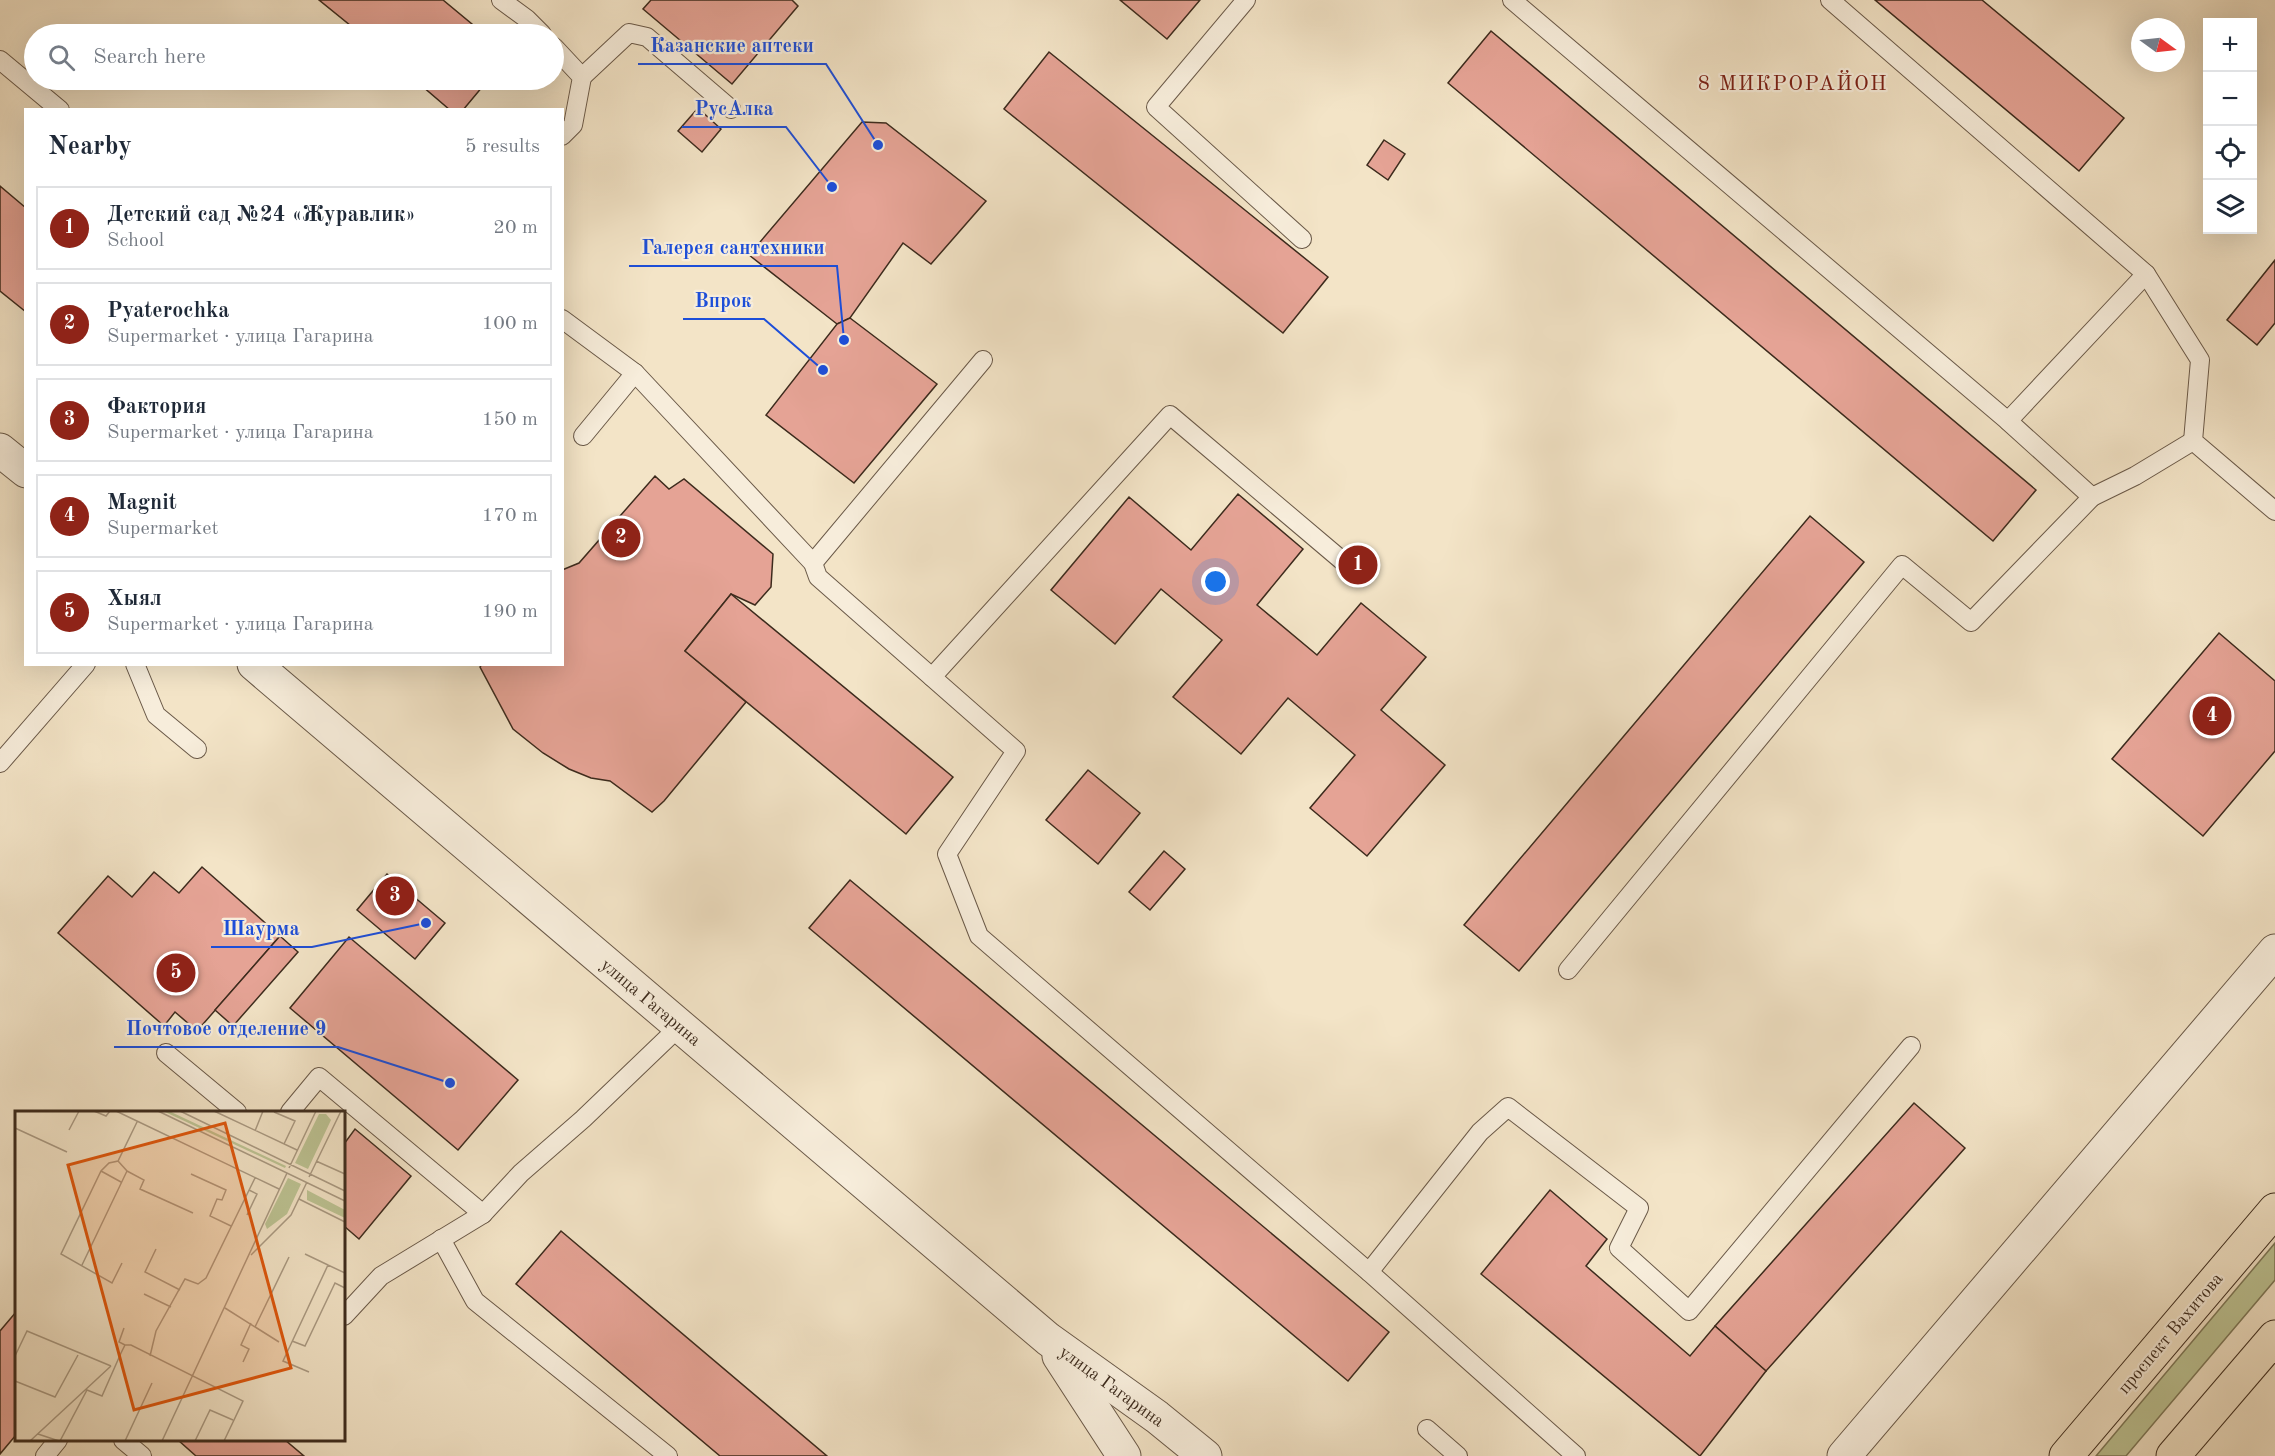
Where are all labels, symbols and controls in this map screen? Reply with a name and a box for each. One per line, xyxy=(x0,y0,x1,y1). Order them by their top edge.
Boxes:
north arrow xyxy=(2131,18,2185,72)
map controls xyxy=(2203,18,2257,234)
button: + xyxy=(2203,18,2257,72)
search box xyxy=(24,24,564,90)
callout: Казанские аптеки xyxy=(638,26,826,64)
text: Казанские аптеки xyxy=(650,37,814,57)
icon: search xyxy=(45,41,78,74)
text: Search here xyxy=(93,46,206,68)
district label: 8 МИКРОРАЙОН xyxy=(1698,69,1888,95)
button: − xyxy=(2203,72,2257,126)
callout: РусАлка xyxy=(682,89,786,127)
text: РусАлка xyxy=(694,100,774,120)
button: locate xyxy=(2203,126,2257,180)
text: Nearby xyxy=(48,134,132,160)
text: 5 results xyxy=(465,137,540,157)
button: layers xyxy=(2203,180,2257,234)
text: Детский сад №24 «Журавлик» xyxy=(107,204,416,226)
text: 1 xyxy=(64,218,75,238)
text: 20 m xyxy=(493,218,538,238)
callout: Галерея сантехники xyxy=(629,228,837,266)
text: School xyxy=(107,231,164,251)
text: Галерея сантехники xyxy=(641,239,825,259)
callout: Впрок xyxy=(683,281,764,319)
text: Впрок xyxy=(695,292,752,312)
text: Pyaterochka xyxy=(107,300,229,322)
text: 2 xyxy=(64,314,75,334)
text: 100 m xyxy=(482,314,538,334)
text: Supermarket · улица Гагарина xyxy=(107,327,374,347)
text: Фактория xyxy=(107,396,207,418)
text: 3 xyxy=(64,410,75,430)
text: 150 m xyxy=(482,410,538,430)
text: Supermarket · улица Гагарина xyxy=(107,423,374,443)
text: Magnit xyxy=(107,492,177,514)
text: 4 xyxy=(64,506,75,526)
text: 170 m xyxy=(482,506,538,526)
pin: 2 xyxy=(602,516,640,560)
text: Supermarket xyxy=(107,519,218,539)
pin: 1 xyxy=(1338,542,1378,588)
your location xyxy=(1201,567,1230,596)
text: Хыял xyxy=(107,588,162,610)
text: 5 xyxy=(64,602,75,622)
text: 190 m xyxy=(482,602,538,622)
text: Supermarket · улица Гагарина xyxy=(107,615,374,635)
pin: 4 xyxy=(2192,694,2232,738)
pin: 3 xyxy=(376,874,414,918)
callout: Шаурма xyxy=(211,909,312,947)
text: Шаурма xyxy=(222,920,300,940)
pin: 5 xyxy=(156,950,195,996)
street label: улица Гагарина xyxy=(597,956,704,1050)
callout: Почтовое отделение 9 xyxy=(114,1009,338,1047)
text: Почтовое отделение 9 xyxy=(126,1020,326,1040)
inset map xyxy=(15,1111,345,1441)
street label: проспект Вахитова xyxy=(2115,1270,2227,1398)
street label: улица Гагарина xyxy=(1056,1343,1167,1431)

